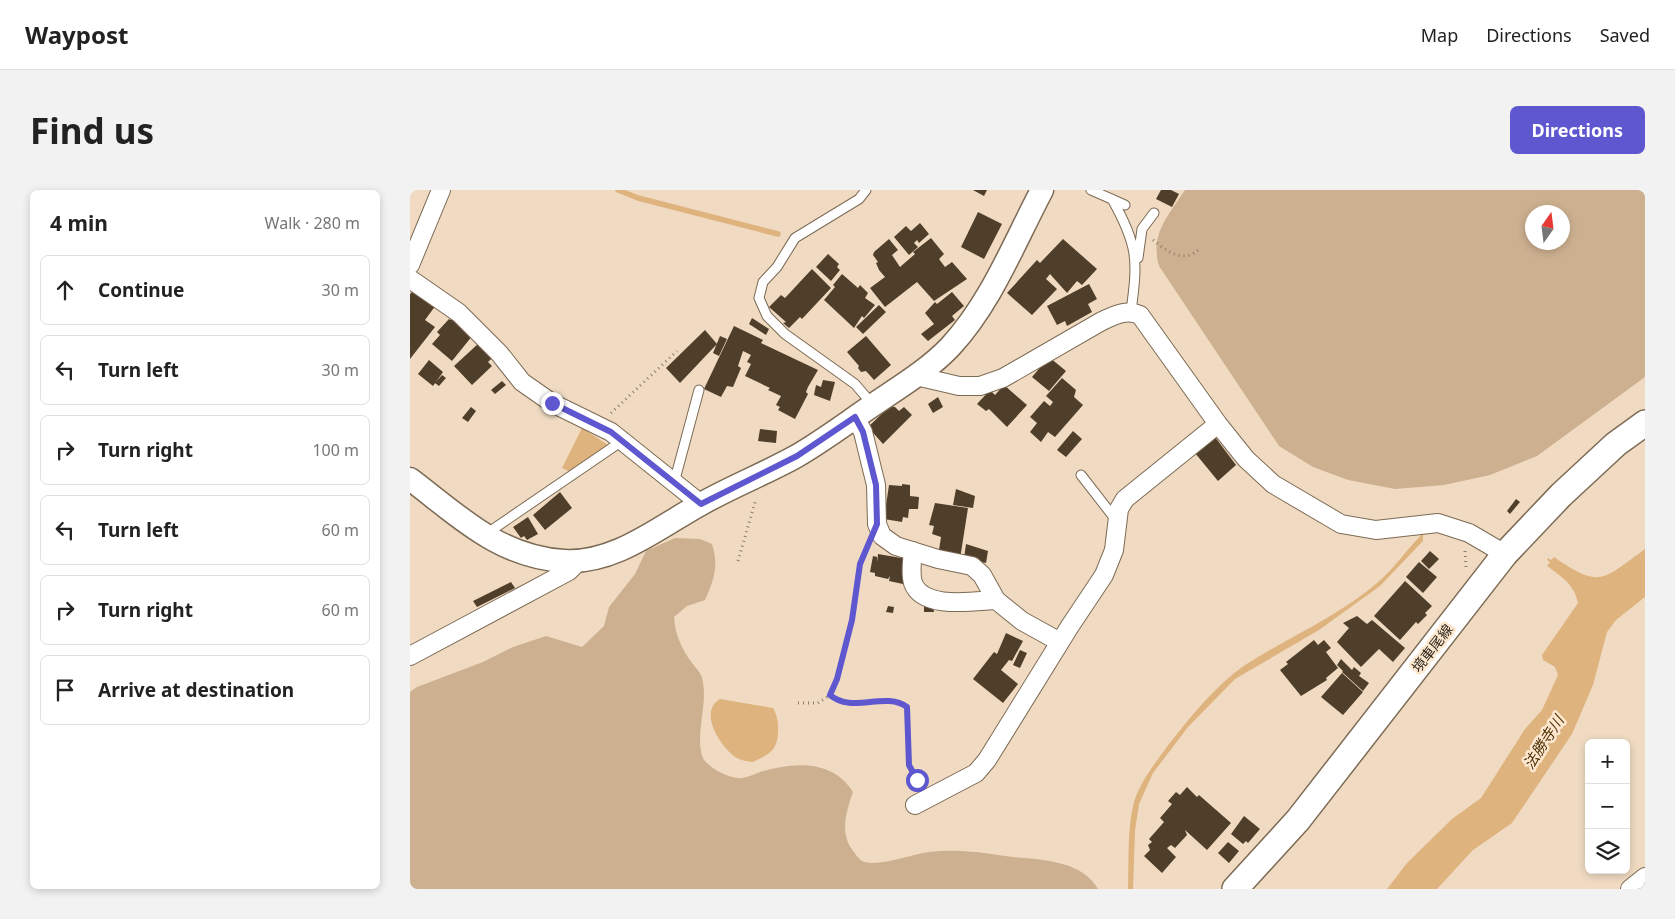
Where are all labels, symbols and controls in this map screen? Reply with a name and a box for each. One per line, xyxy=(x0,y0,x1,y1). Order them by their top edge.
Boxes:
text: Waypost xyxy=(25,18,128,51)
text: Map xyxy=(1421,23,1458,47)
text: Directions xyxy=(1486,23,1572,47)
text: Saved xyxy=(1600,23,1650,47)
button: Directions xyxy=(1510,106,1645,154)
text: Find us xyxy=(30,107,154,154)
north arrow xyxy=(1525,205,1570,250)
text: 4 min xyxy=(50,209,108,237)
text: Walk · 280 m xyxy=(265,212,360,234)
icon: ahead xyxy=(51,276,79,304)
text: Continue xyxy=(98,277,184,303)
text: 30 m xyxy=(322,279,359,301)
icon: left xyxy=(51,356,79,384)
text: Turn left xyxy=(98,357,179,383)
text: 30 m xyxy=(322,359,359,381)
route end xyxy=(541,392,564,415)
icon: right xyxy=(51,436,79,464)
text: Turn right xyxy=(98,437,193,463)
text: 100 m xyxy=(312,439,359,461)
icon: left xyxy=(51,516,79,544)
text: Turn left xyxy=(98,517,179,543)
text: 60 m xyxy=(322,519,359,541)
icon: right xyxy=(51,596,79,624)
text: Turn right xyxy=(98,597,193,623)
text: 60 m xyxy=(322,599,359,621)
street label: 境車尾線 xyxy=(1407,620,1457,676)
icon: arrive xyxy=(51,676,79,704)
text: Arrive at destination xyxy=(98,677,294,703)
water label: 法勝寺川 xyxy=(1518,710,1569,773)
map controls xyxy=(1585,739,1630,874)
button: + xyxy=(1585,739,1630,784)
route start xyxy=(906,769,929,792)
button: − xyxy=(1585,784,1630,829)
button: layers xyxy=(1585,829,1630,874)

